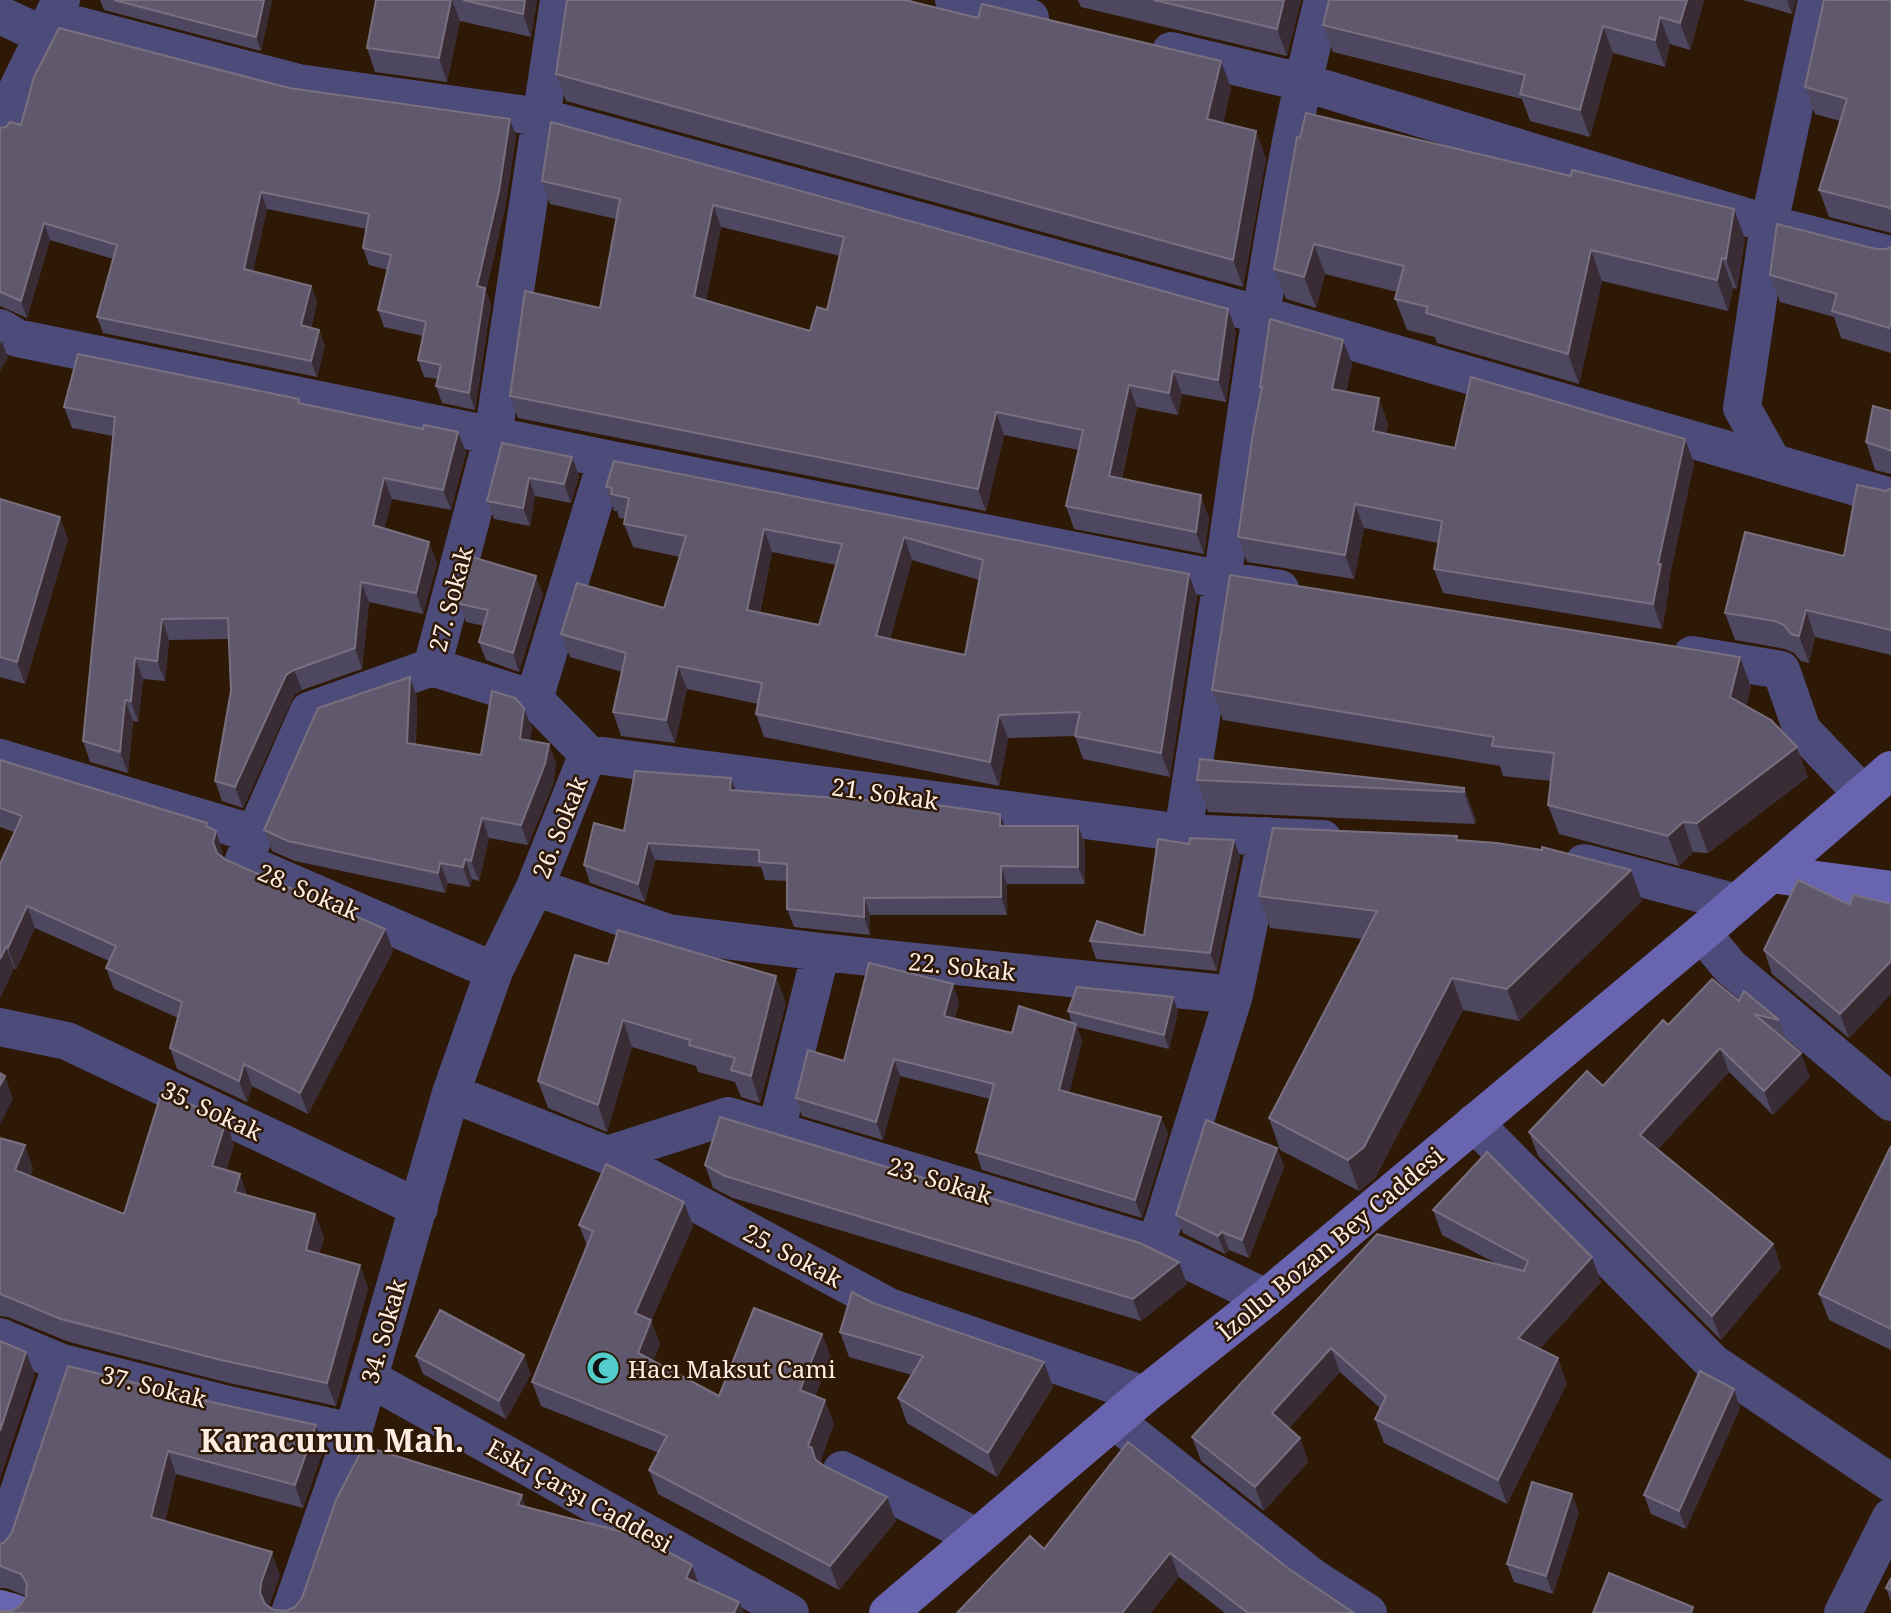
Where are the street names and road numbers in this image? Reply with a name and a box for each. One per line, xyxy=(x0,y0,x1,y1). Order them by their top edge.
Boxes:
street label: 27. Sokak xyxy=(420,542,480,655)
street label: 21. Sokak xyxy=(829,769,942,817)
street label: 26. Sokak xyxy=(524,770,595,883)
street label: 28. Sokak xyxy=(253,855,366,928)
street label: 22. Sokak xyxy=(907,944,1018,988)
street label: 35. Sokak xyxy=(156,1072,269,1148)
street label: İzollu Bozan Bey Caddesi xyxy=(1210,1138,1450,1347)
street label: 23. Sokak xyxy=(884,1148,997,1212)
street label: 25. Sokak xyxy=(738,1215,849,1295)
street label: 34. Sokak xyxy=(352,1274,414,1387)
street label: 37. Sokak xyxy=(98,1357,211,1415)
street label: Eski Çarşı Caddesi xyxy=(481,1430,679,1560)

